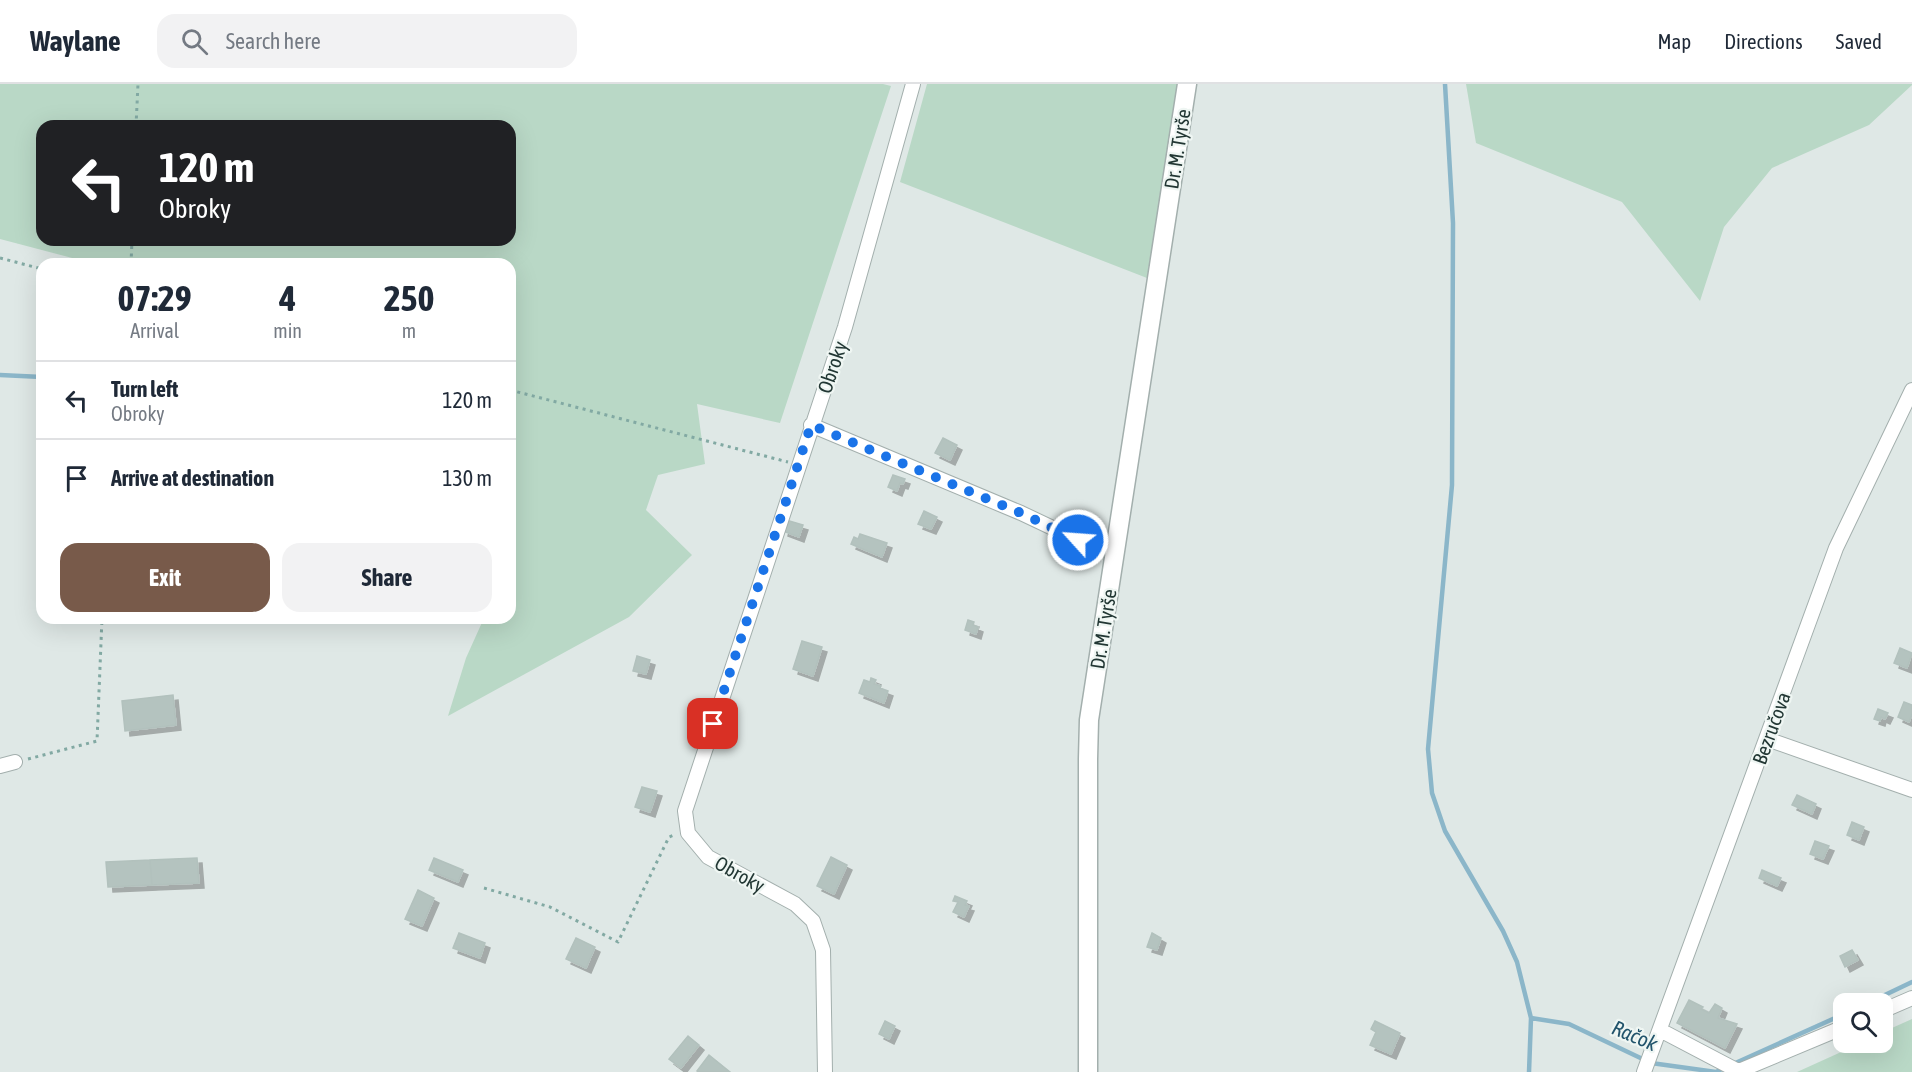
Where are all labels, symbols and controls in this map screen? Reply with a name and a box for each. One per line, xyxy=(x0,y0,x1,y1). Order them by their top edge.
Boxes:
search box xyxy=(157,14,577,68)
text: Waylane xyxy=(30,25,121,57)
icon: search xyxy=(178,25,211,58)
text: Search here xyxy=(226,28,321,54)
text: Map xyxy=(1657,29,1691,53)
text: Directions xyxy=(1724,29,1803,53)
text: Saved xyxy=(1836,29,1882,53)
street label: Dr. M. Tyrše xyxy=(1159,107,1195,191)
text: 120 m xyxy=(159,143,254,191)
icon: left xyxy=(60,144,138,222)
text: Obroky xyxy=(159,193,231,224)
text: 07:29 xyxy=(118,277,192,319)
text: 4 xyxy=(279,277,296,319)
text: 250 xyxy=(384,277,434,319)
text: Arrival xyxy=(130,319,179,342)
text: min xyxy=(273,319,302,342)
text: m xyxy=(402,319,416,342)
street label: Obroky xyxy=(812,338,852,396)
text: Turn left xyxy=(111,376,178,402)
icon: left xyxy=(60,384,93,417)
text: 120 m xyxy=(442,387,492,413)
text: Obroky xyxy=(111,402,165,425)
icon: arrive xyxy=(60,462,93,495)
text: Arrive at destination xyxy=(111,465,274,491)
text: 130 m xyxy=(442,465,492,491)
position arrow xyxy=(1046,508,1110,572)
button: Exit xyxy=(60,543,270,612)
button: Share xyxy=(282,543,492,612)
street label: Dr. M. Tyrše xyxy=(1085,587,1121,671)
street label: Bezručova xyxy=(1747,689,1795,767)
pin xyxy=(687,698,738,749)
icon: arrive xyxy=(696,707,729,740)
street label: Obroky xyxy=(711,851,769,897)
map controls xyxy=(1833,993,1893,1053)
button: search xyxy=(1833,993,1893,1053)
water label: Račok xyxy=(1609,1015,1662,1056)

